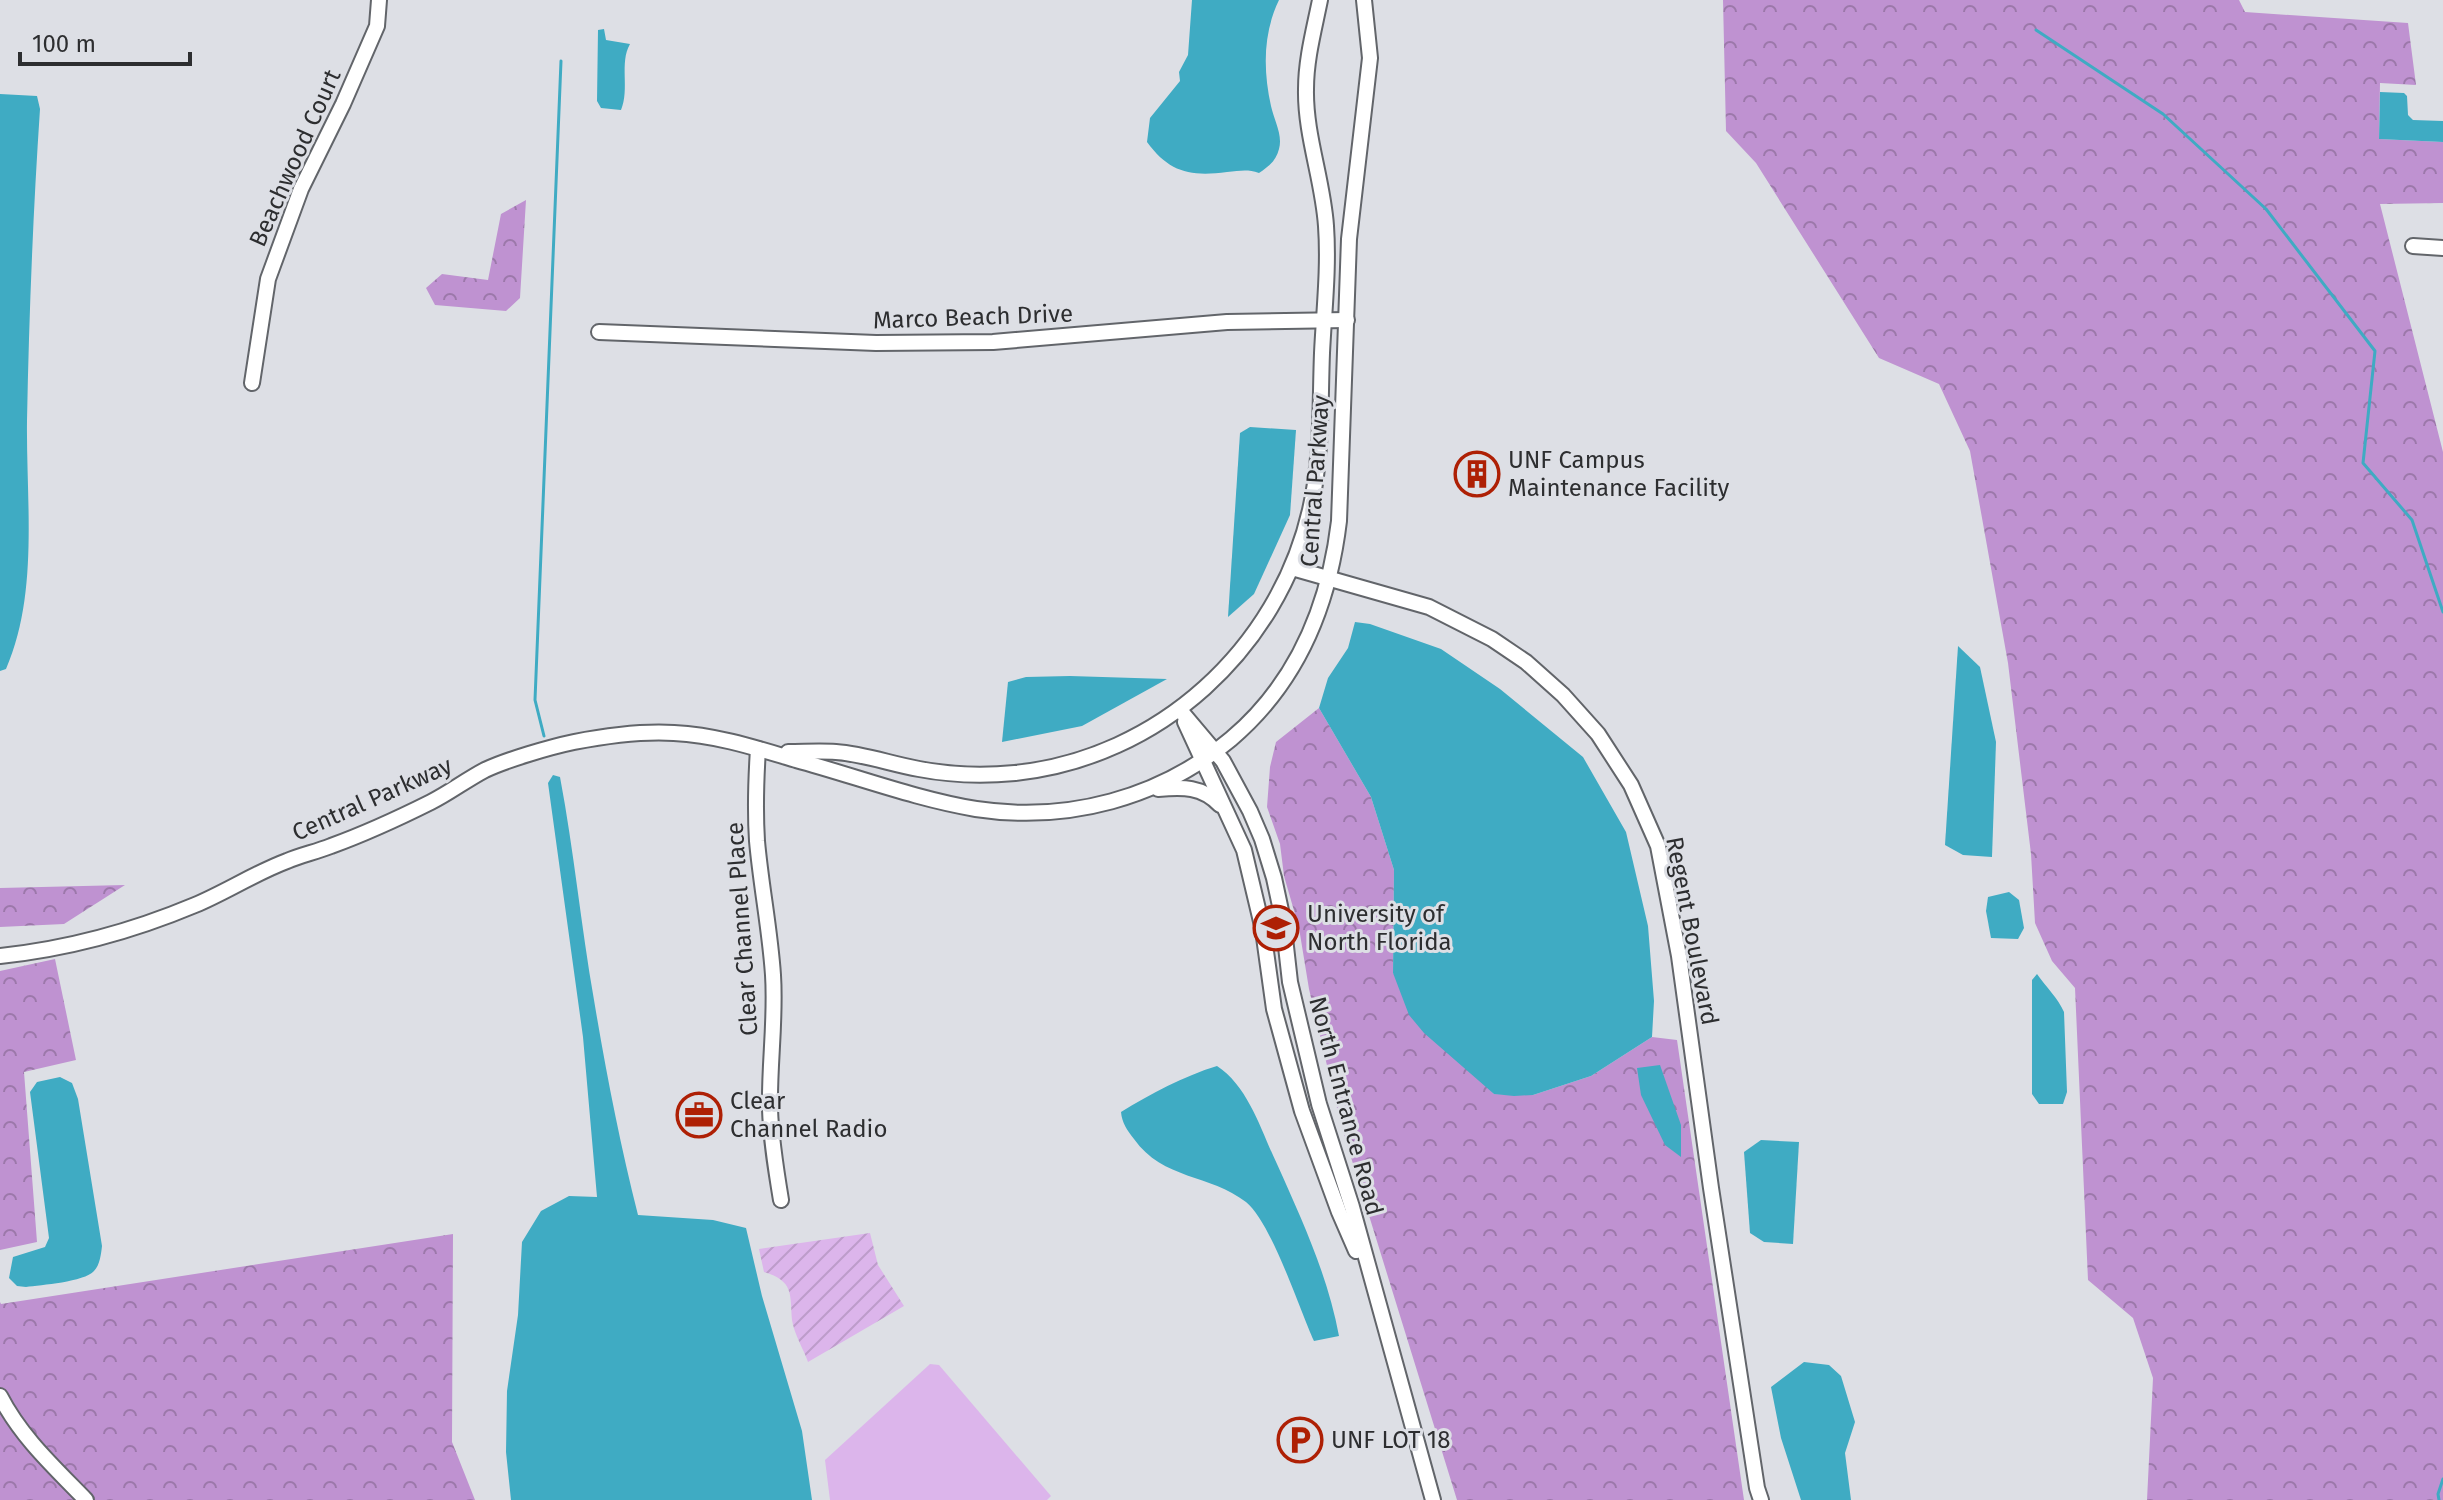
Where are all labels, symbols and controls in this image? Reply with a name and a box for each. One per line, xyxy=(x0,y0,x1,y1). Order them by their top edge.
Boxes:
scale bar xyxy=(20,16,190,66)
text: 100 m xyxy=(32,30,96,58)
street label: Beachwood Court xyxy=(243,65,347,251)
street label: Marco Beach Drive xyxy=(872,300,1074,334)
street label: Central Parkway xyxy=(1295,394,1335,568)
place label: UNF Campus Maintenance Facility xyxy=(1508,446,1730,502)
building icon: UNF Campus Maintenance Facility xyxy=(1453,450,1501,498)
street label: Central Parkway xyxy=(288,751,456,847)
street label: Clear Channel Place xyxy=(721,821,763,1037)
street label: Regent Boulevard xyxy=(1660,834,1724,1028)
place label: University of North Florida xyxy=(1307,900,1452,956)
school or university icon: University of North Florida xyxy=(1252,904,1300,952)
street label: North Entrance Road xyxy=(1303,994,1389,1218)
place label: Clear Channel Radio xyxy=(730,1087,887,1143)
office icon: Clear Channel Radio xyxy=(675,1091,723,1139)
parking icon: UNF LOT 18 xyxy=(1276,1416,1324,1464)
place label: UNF LOT 18 xyxy=(1331,1426,1450,1454)

